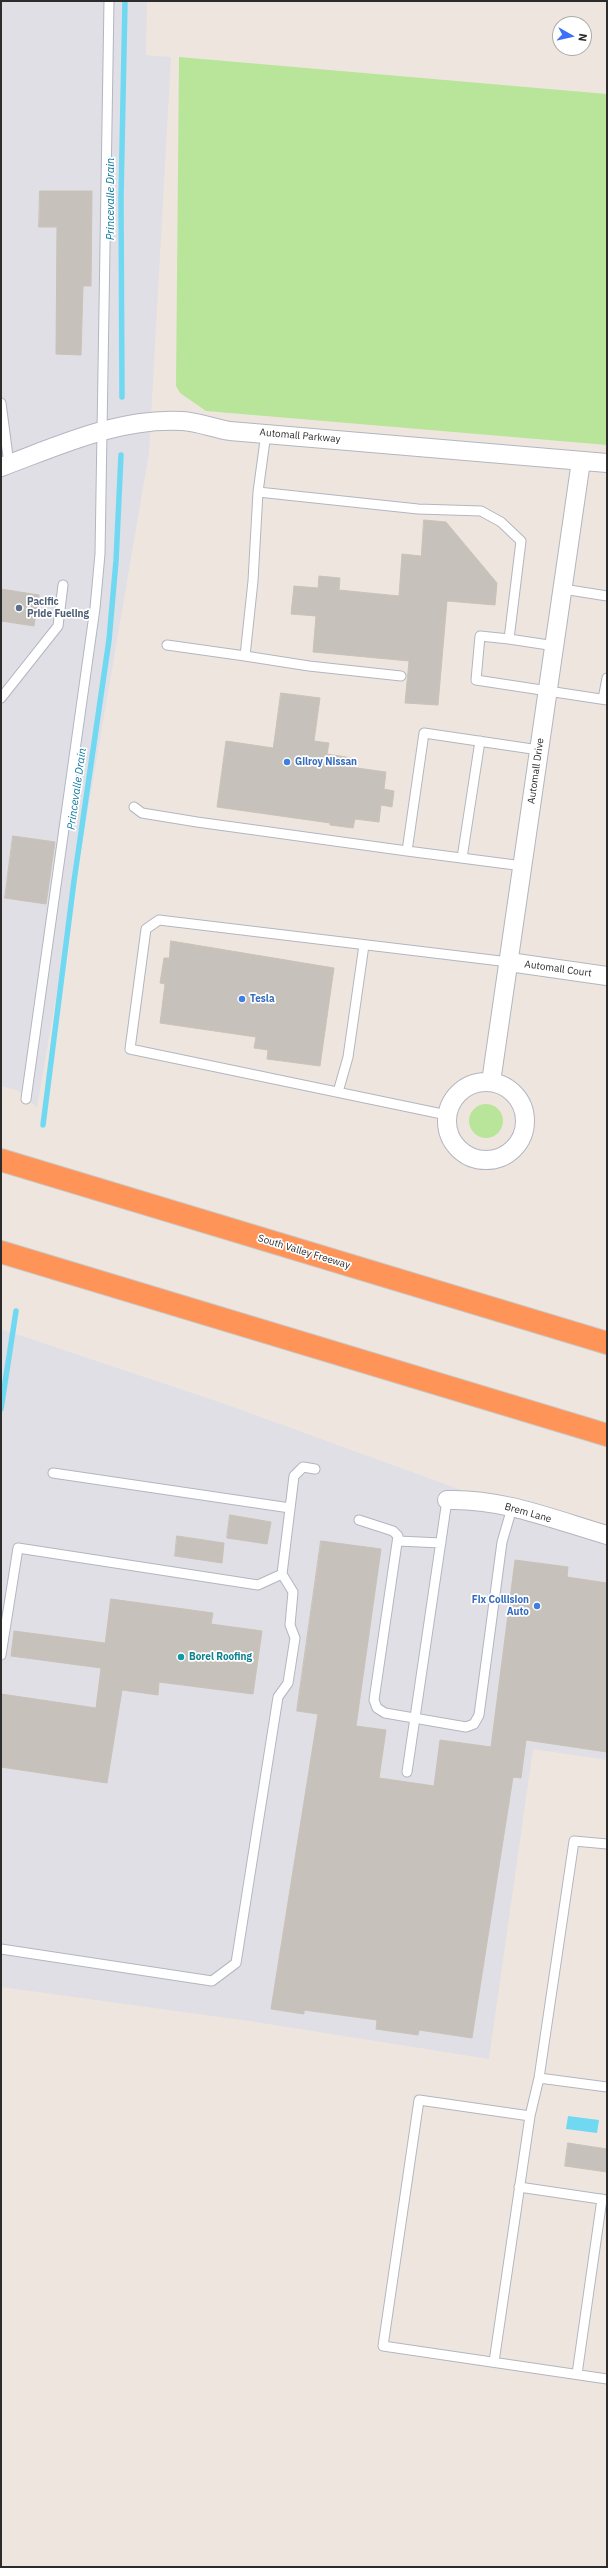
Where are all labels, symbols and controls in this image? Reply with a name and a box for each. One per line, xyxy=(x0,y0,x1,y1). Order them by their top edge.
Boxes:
north arrow xyxy=(552,16,592,56)
text: N xyxy=(575,33,590,42)
water label: Princevalle Drain xyxy=(104,158,118,240)
street label: Automall Parkway xyxy=(259,426,341,446)
place label: Pacific Pride Fueling xyxy=(27,596,89,620)
marker: Pacific Pride Fueling xyxy=(14,603,24,613)
street label: Automall Drive xyxy=(525,737,547,805)
water label: Princevalle Drain xyxy=(65,747,89,831)
place label: Gilroy Nissan xyxy=(295,756,357,768)
marker: Gilroy Nissan xyxy=(282,757,292,767)
street label: Automall Court xyxy=(524,958,592,980)
place label: Tesla xyxy=(250,993,275,1005)
marker: Tesla xyxy=(237,994,247,1004)
street label: South Valley Freeway xyxy=(256,1232,352,1272)
street label: Brem Lane xyxy=(503,1501,553,1525)
place label: Fix Collision Auto xyxy=(472,1594,529,1618)
marker: Fix Collision Auto xyxy=(532,1601,542,1611)
place label: Borel Roofing xyxy=(189,1651,252,1663)
marker: Borel Roofing xyxy=(176,1652,186,1662)

